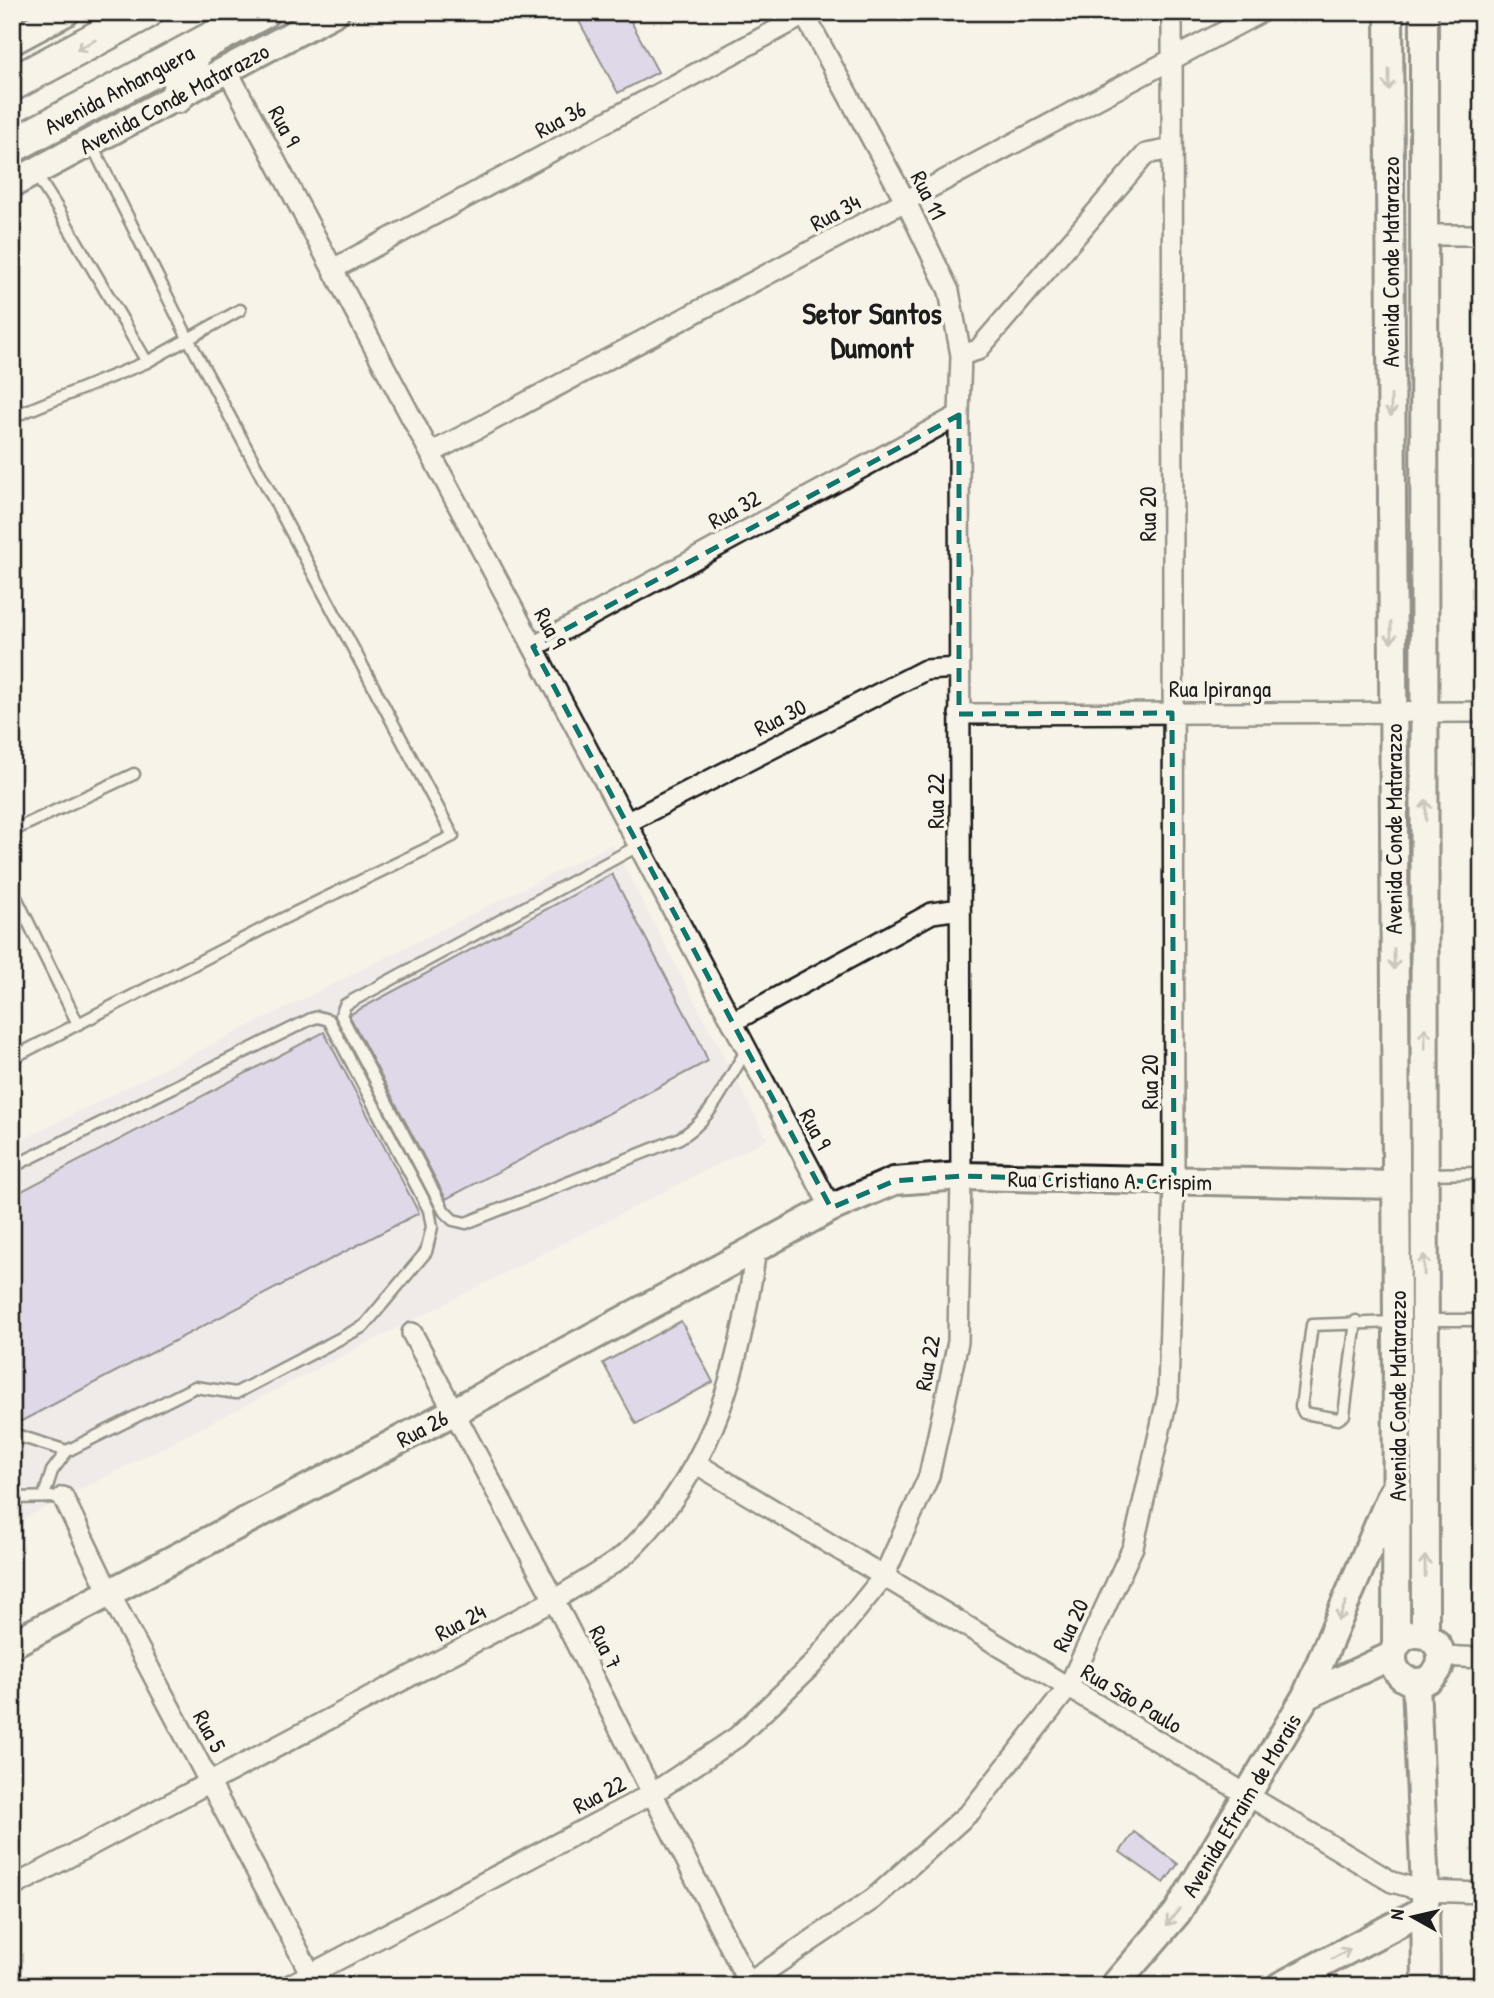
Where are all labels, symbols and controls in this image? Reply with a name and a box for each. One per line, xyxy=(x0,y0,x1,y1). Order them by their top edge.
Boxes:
street label: Avenida Conde Matarazzo xyxy=(74,35,274,161)
street label: Avenida Anhanguera xyxy=(39,36,199,142)
one-way arrow xyxy=(76,38,97,52)
one-way arrow xyxy=(1382,69,1396,92)
street label: Rua 36 xyxy=(529,93,591,145)
street label: Rua 9 xyxy=(261,100,309,152)
street label: Avenida Conde Matarazzo xyxy=(1375,157,1406,367)
street label: Rua 11 xyxy=(904,165,954,225)
street label: Rua 34 xyxy=(804,186,866,238)
district label: Setor Santos Dumont xyxy=(802,293,942,367)
one-way arrow xyxy=(1384,394,1398,417)
street label: Rua 32 xyxy=(702,482,766,536)
street label: Rua 20 xyxy=(1132,486,1163,542)
street label: Rua 9 xyxy=(527,602,575,654)
one-way arrow xyxy=(1385,622,1398,645)
street label: Rua Ipiranga xyxy=(1169,673,1271,704)
street label: Rua 30 xyxy=(749,691,811,743)
street label: Avenida Conde Matarazzo xyxy=(1378,724,1409,934)
street label: Rua 22 xyxy=(920,773,951,829)
one-way arrow xyxy=(1419,799,1433,822)
one-way arrow xyxy=(1387,947,1401,970)
one-way arrow xyxy=(1418,1027,1432,1050)
street label: Rua 20 xyxy=(1134,1054,1165,1110)
street label: Rua 9 xyxy=(792,1103,840,1155)
street label: Rua Cristiano A. Crispim xyxy=(1008,1163,1212,1197)
one-way arrow xyxy=(1417,1254,1431,1277)
street label: Avenida Conde Matarazzo xyxy=(1382,1291,1413,1501)
street label: Rua 22 xyxy=(907,1333,947,1393)
street label: Rua 26 xyxy=(391,1402,453,1454)
one-way arrow xyxy=(1418,1555,1432,1578)
street label: Rua 20 xyxy=(1044,1594,1096,1656)
street label: Rua 24 xyxy=(429,1596,491,1648)
one-way arrow xyxy=(1335,1600,1348,1621)
street label: Rua 7 xyxy=(582,1620,630,1674)
street label: Rua São Paulo xyxy=(1076,1656,1188,1740)
street label: Rua 5 xyxy=(186,1704,234,1758)
street label: Avenida Efraim de Morais xyxy=(1174,1707,1308,1903)
street label: Rua 22 xyxy=(567,1767,631,1821)
north arrow xyxy=(1378,1882,1448,1952)
one-way arrow xyxy=(1165,1907,1181,1925)
text: N xyxy=(1383,1908,1410,1921)
one-way arrow xyxy=(1330,1946,1350,1960)

